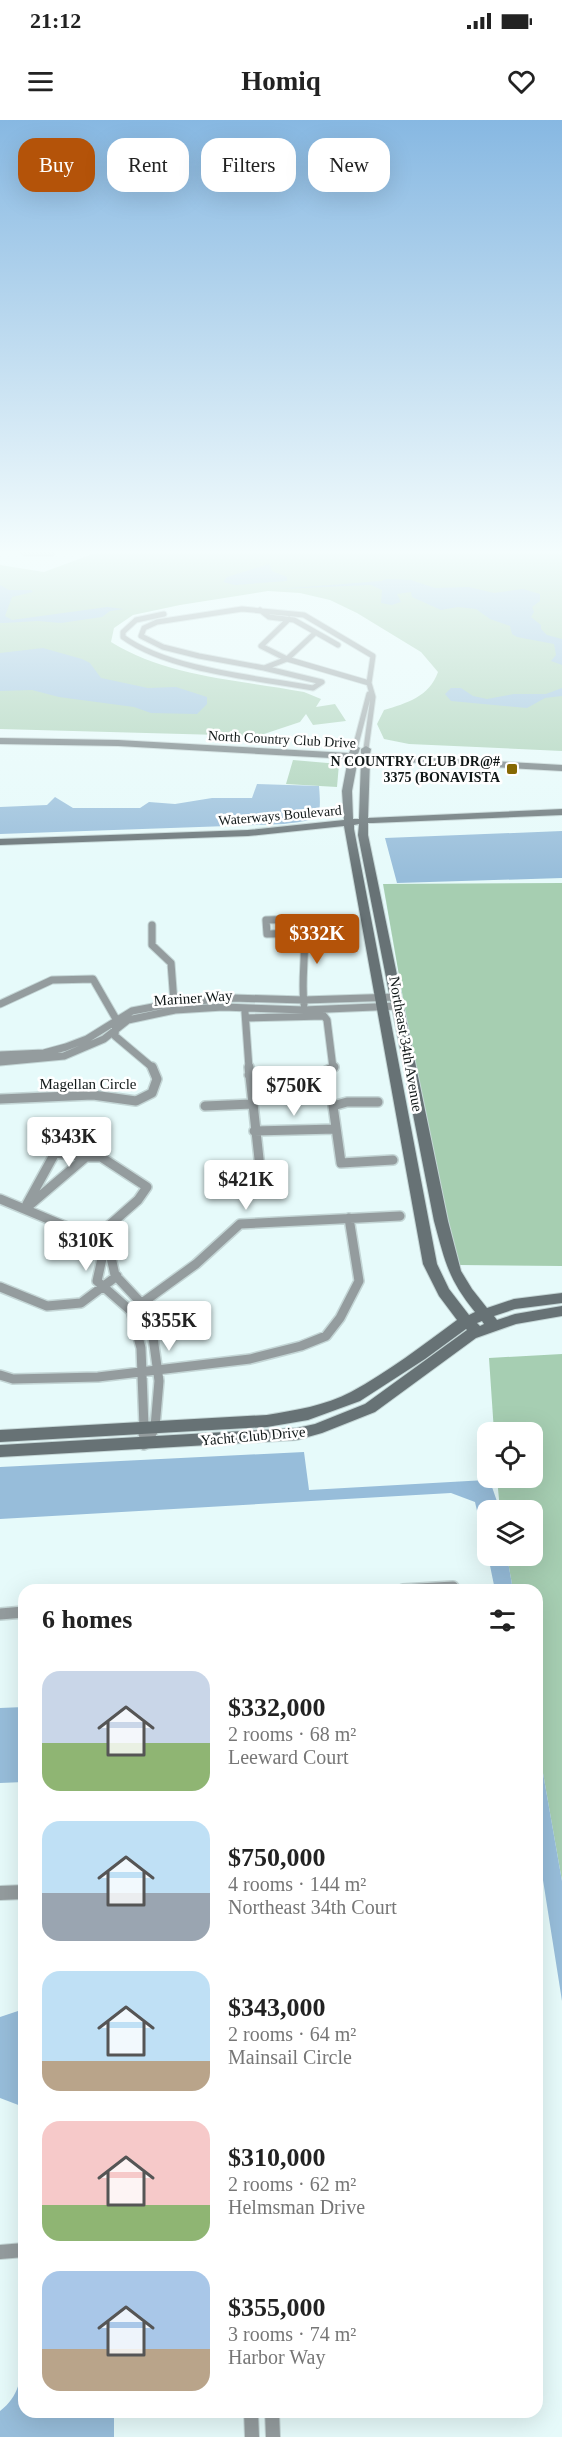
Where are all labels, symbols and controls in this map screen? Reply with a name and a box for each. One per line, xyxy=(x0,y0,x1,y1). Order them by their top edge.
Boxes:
text: 21:12 xyxy=(30,8,81,33)
icon: menu xyxy=(24,65,57,98)
icon: heart xyxy=(505,65,538,98)
text: Homiq xyxy=(241,66,321,96)
chip: Buy xyxy=(18,138,95,192)
chip: Rent xyxy=(107,138,189,192)
chip: Filters xyxy=(201,138,296,192)
chip: New xyxy=(308,138,390,192)
street label: North Country Club Drive xyxy=(208,728,356,751)
place label: N COUNTRY CLUB DR@# 3375 (BONAVISTA xyxy=(330,754,501,786)
marker: N COUNTRY CLUB DR@# 3375 (BONAVISTA xyxy=(505,762,519,776)
street label: Waterways Boulevard xyxy=(218,803,342,828)
pin: $332K xyxy=(275,914,359,965)
text: $332K xyxy=(289,922,345,944)
street label: Northeast 34th Avenue xyxy=(386,975,426,1113)
street label: Mariner Way xyxy=(153,987,233,1009)
pin: $750K xyxy=(252,1066,336,1117)
text: $750K xyxy=(266,1074,322,1096)
street label: Magellan Circle xyxy=(39,1076,137,1092)
pin: $343K xyxy=(27,1117,111,1168)
text: $343K xyxy=(41,1125,97,1147)
pin: $421K xyxy=(204,1160,288,1211)
text: $421K xyxy=(218,1168,274,1190)
pin: $310K xyxy=(44,1221,128,1272)
text: $310K xyxy=(58,1229,114,1251)
pin: $355K xyxy=(127,1301,211,1352)
text: $355K xyxy=(141,1309,197,1331)
map controls xyxy=(477,1422,543,1566)
button: locate xyxy=(477,1422,543,1488)
street label: Yacht Club Drive xyxy=(200,1423,306,1449)
button: layers xyxy=(477,1500,543,1566)
icon: filters xyxy=(486,1604,519,1637)
text: 6 homes xyxy=(42,1605,132,1634)
text: $332,000 xyxy=(228,1693,326,1722)
icon: home xyxy=(90,1695,162,1767)
text: 2 rooms · 68 m² xyxy=(228,1723,356,1745)
text: Leeward Court xyxy=(228,1746,349,1768)
text: $750,000 xyxy=(228,1843,326,1872)
icon: home xyxy=(90,1845,162,1917)
text: 4 rooms · 144 m² xyxy=(228,1873,366,1895)
text: Northeast 34th Court xyxy=(228,1896,397,1918)
text: $343,000 xyxy=(228,1993,326,2022)
icon: home xyxy=(90,1995,162,2067)
text: 2 rooms · 64 m² xyxy=(228,2023,356,2045)
text: Mainsail Circle xyxy=(228,2046,352,2068)
text: $310,000 xyxy=(228,2143,326,2172)
icon: home xyxy=(90,2145,162,2217)
text: 2 rooms · 62 m² xyxy=(228,2173,356,2195)
text: Helmsman Drive xyxy=(228,2196,365,2218)
text: $355,000 xyxy=(228,2293,326,2322)
icon: home xyxy=(90,2295,162,2367)
text: 3 rooms · 74 m² xyxy=(228,2323,356,2345)
text: Harbor Way xyxy=(228,2346,325,2368)

